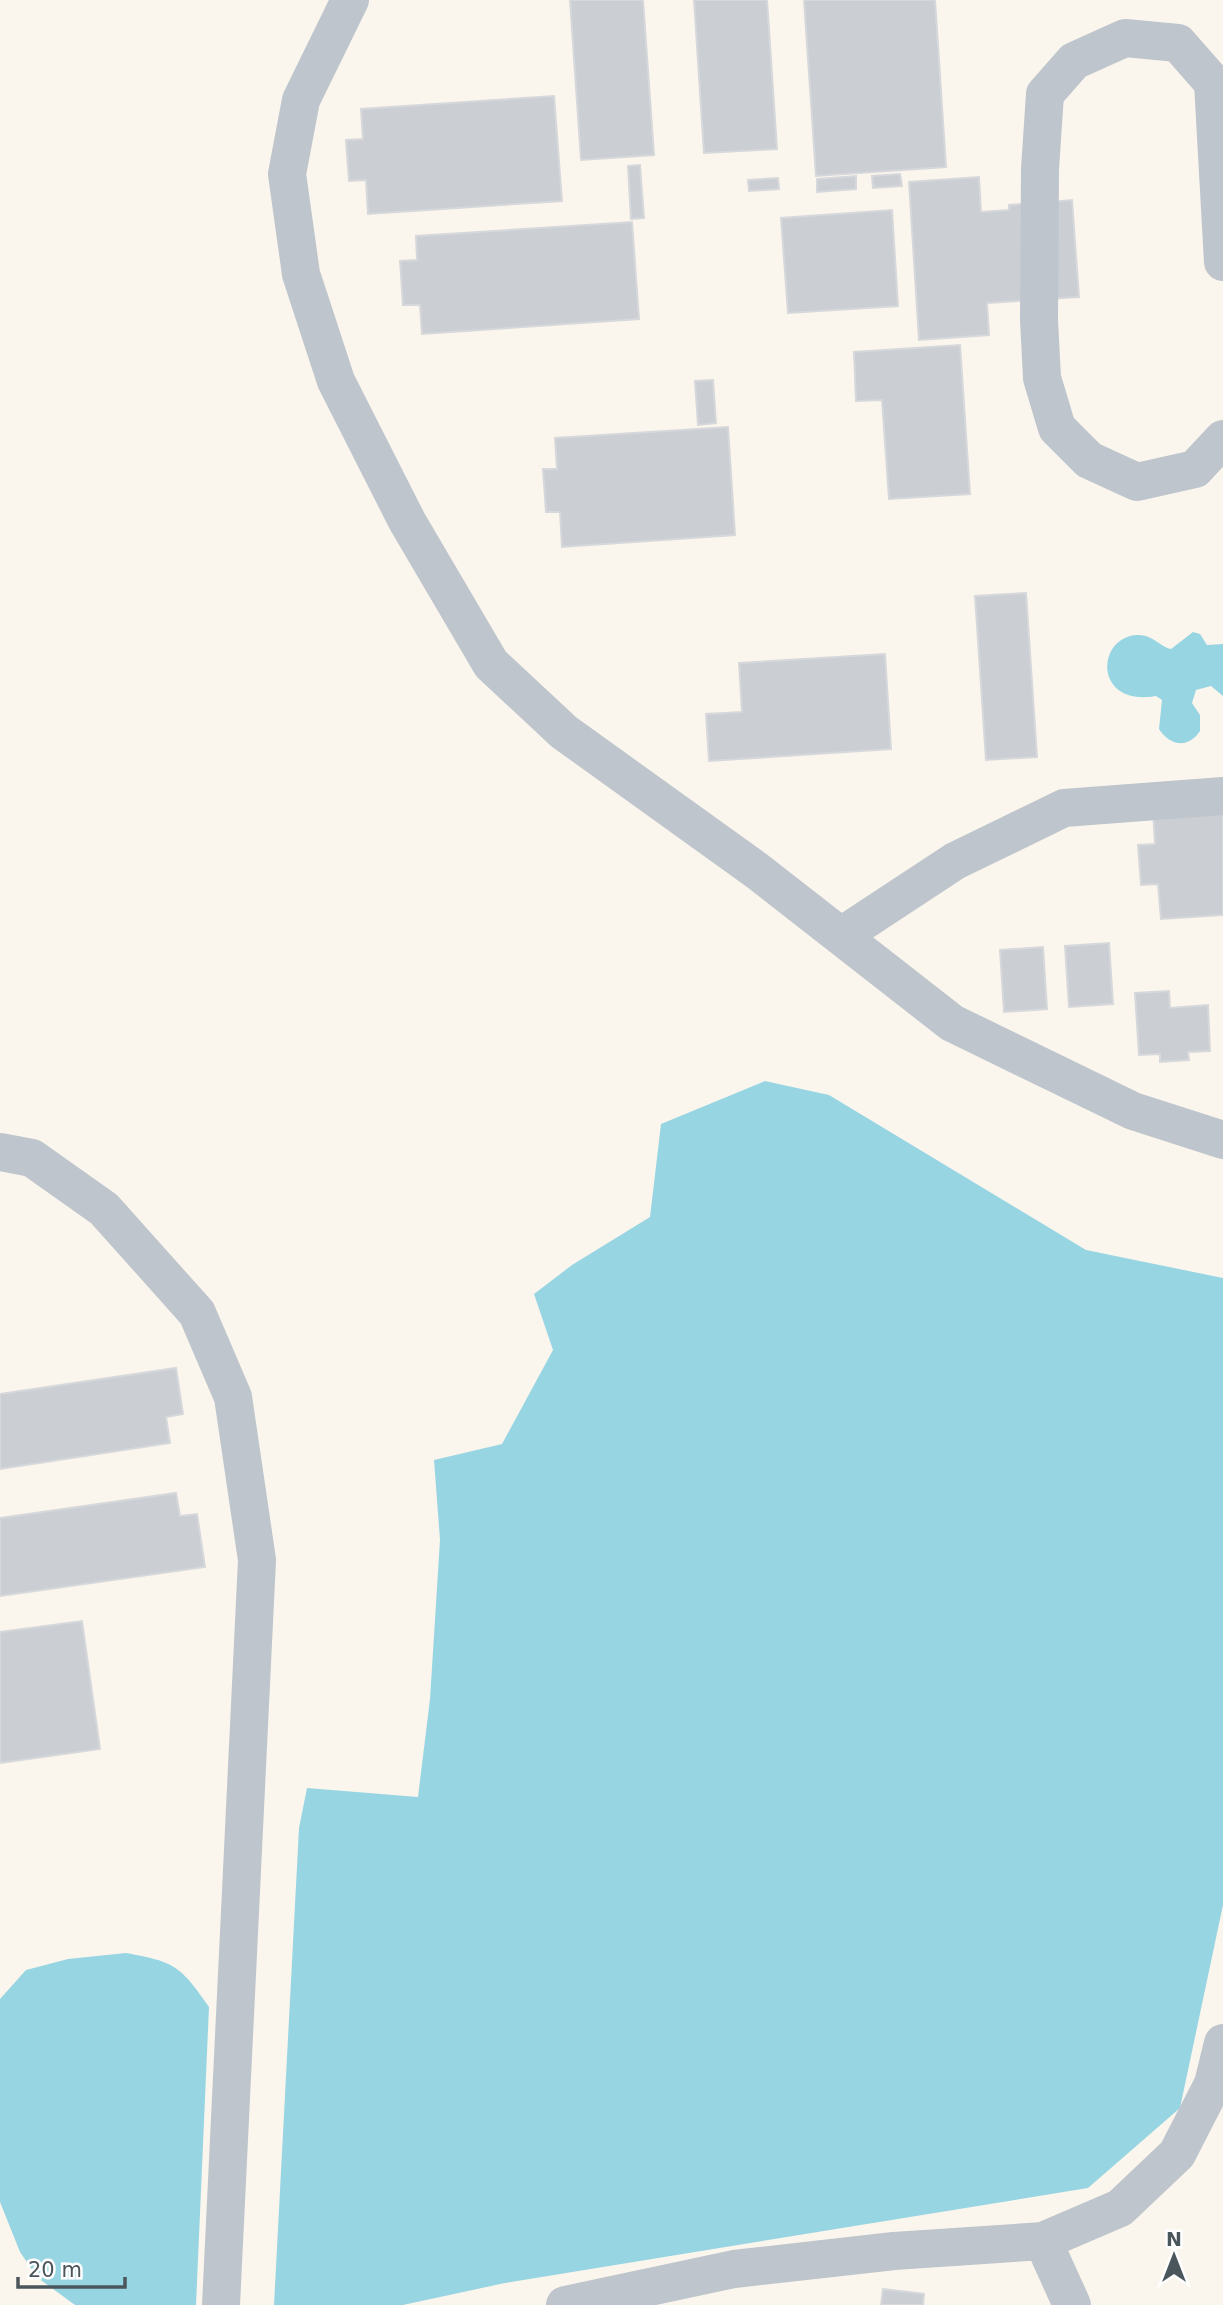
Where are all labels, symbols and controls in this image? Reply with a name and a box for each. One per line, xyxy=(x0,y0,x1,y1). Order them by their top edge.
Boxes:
north arrow xyxy=(1139,2221,1209,2291)
text: N xyxy=(1166,2228,1182,2250)
scale bar xyxy=(18,2246,124,2290)
text: 20 m xyxy=(28,2258,82,2282)

